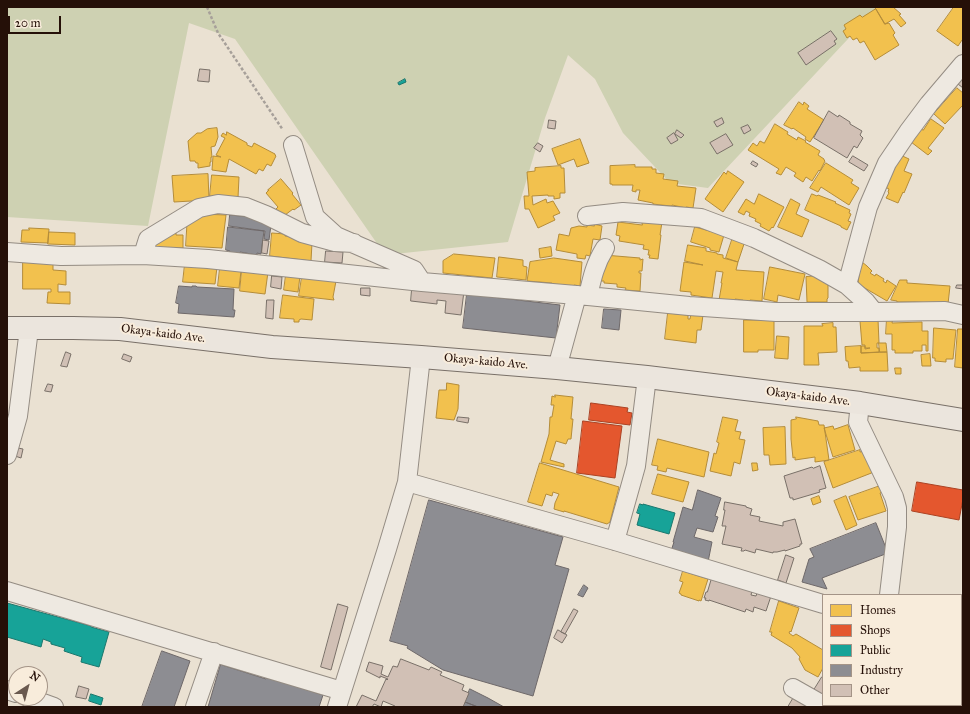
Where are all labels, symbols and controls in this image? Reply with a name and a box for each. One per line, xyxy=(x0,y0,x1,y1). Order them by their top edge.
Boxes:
scale bar xyxy=(10,8,63,34)
text: 20 m xyxy=(15,16,41,30)
street label: Okaya-kaido Ave. xyxy=(120,322,206,346)
street label: Okaya-kaido Ave. xyxy=(443,351,529,373)
street label: Okaya-kaido Ave. xyxy=(765,385,851,409)
legend xyxy=(822,594,962,706)
text: Homes xyxy=(860,603,896,617)
text: Shops xyxy=(860,623,890,637)
text: Public xyxy=(860,643,891,657)
text: Industry xyxy=(860,663,903,677)
north arrow xyxy=(8,666,48,706)
text: N xyxy=(27,669,42,685)
text: Other xyxy=(860,683,890,697)

